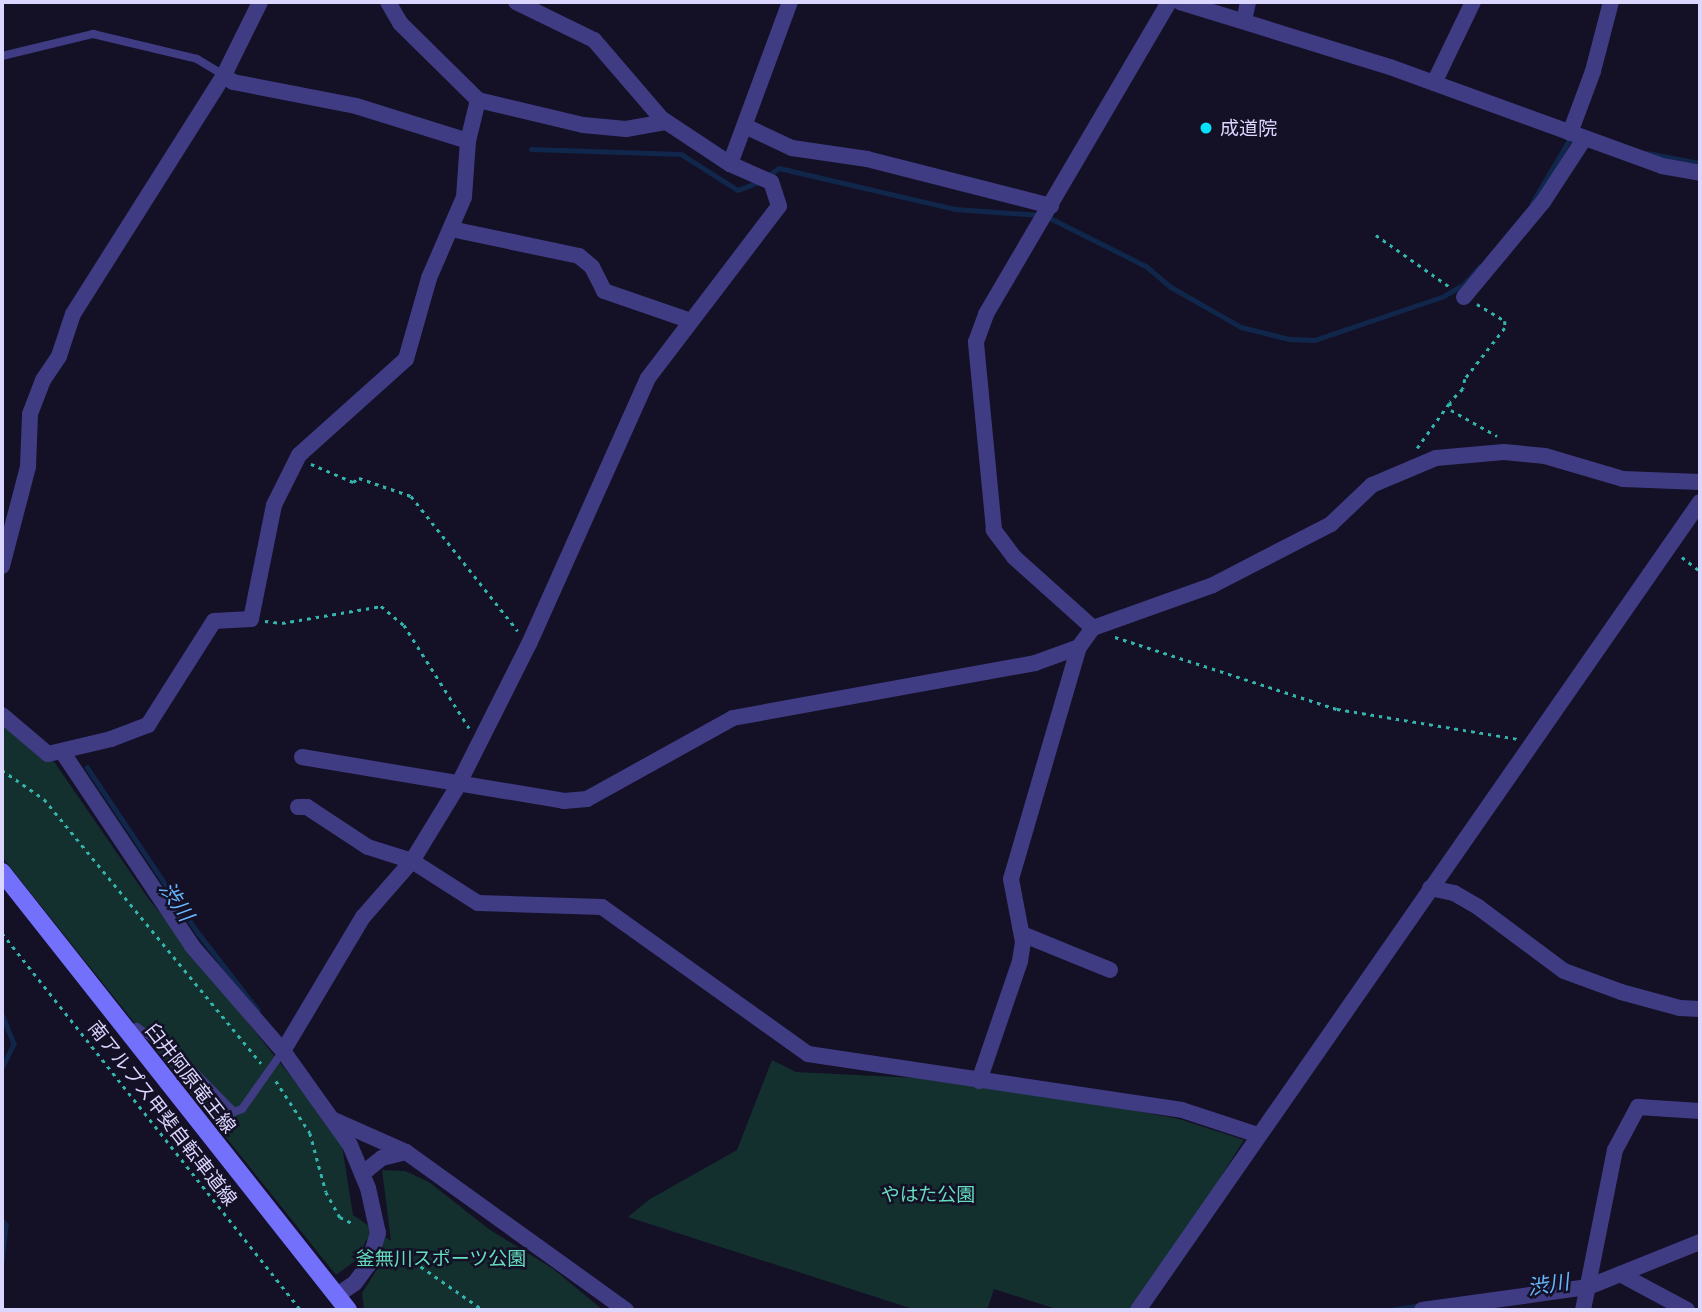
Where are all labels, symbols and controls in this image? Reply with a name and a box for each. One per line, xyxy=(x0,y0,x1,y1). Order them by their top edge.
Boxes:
place label: 成道院 xyxy=(1220,117,1277,139)
marker: 成道院 xyxy=(1198,120,1214,136)
water label: 渋川 xyxy=(155,877,199,925)
street label: 南アルプス甲斐自転車道線 xyxy=(84,1016,242,1210)
street label: 臼井阿原竜王線 xyxy=(141,1019,241,1137)
park label: やはた公園 xyxy=(881,1183,975,1205)
park label: 釜無川スポーツ公園 xyxy=(356,1247,526,1269)
water label: 渋川 xyxy=(1525,1268,1571,1300)

